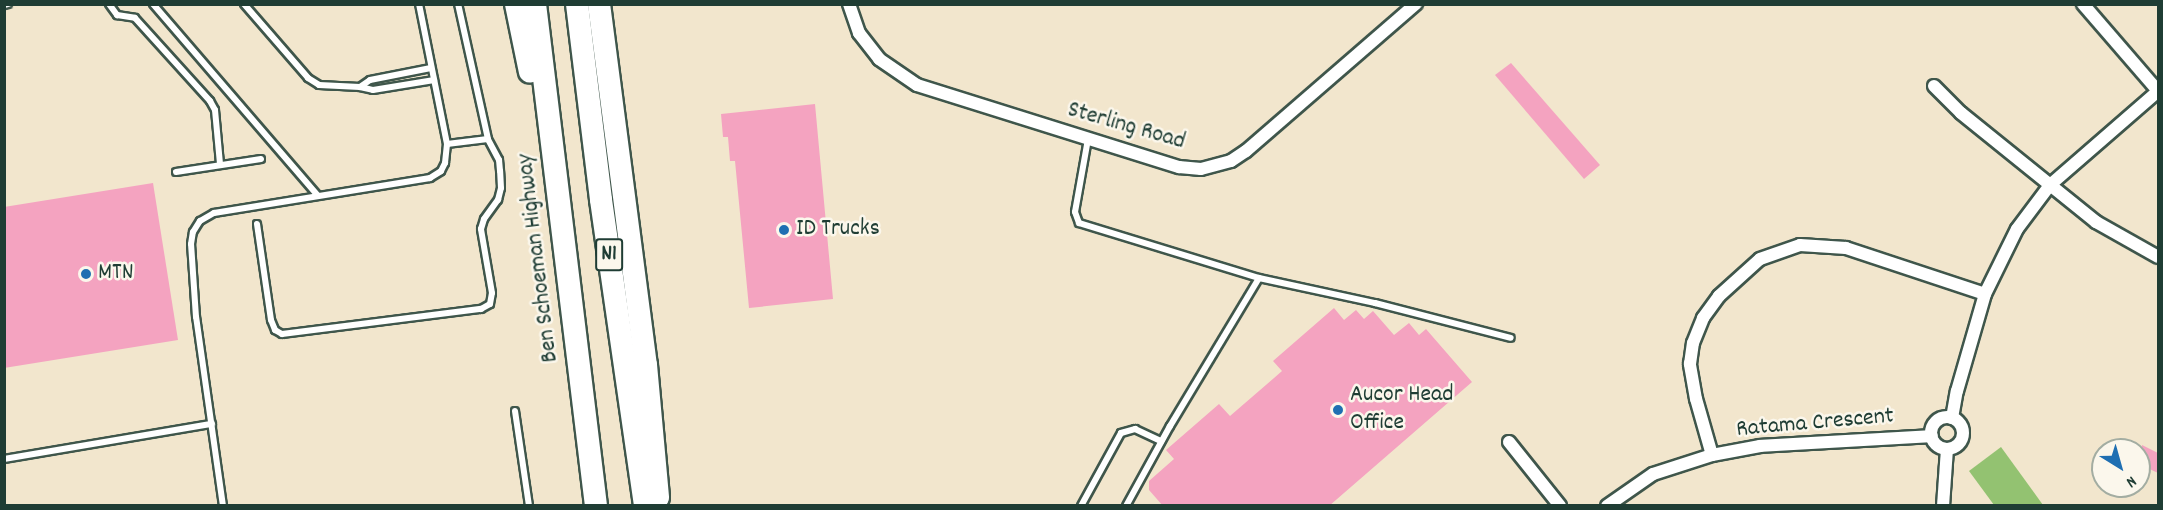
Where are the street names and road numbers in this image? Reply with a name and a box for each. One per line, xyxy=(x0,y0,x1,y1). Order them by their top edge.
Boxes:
street label: Sterling Road xyxy=(1064,96,1188,158)
street label: Ben Schoeman Highway xyxy=(512,152,566,364)
road number: N1 xyxy=(594,236,624,274)
street label: Ratama Crescent xyxy=(1735,403,1895,445)

